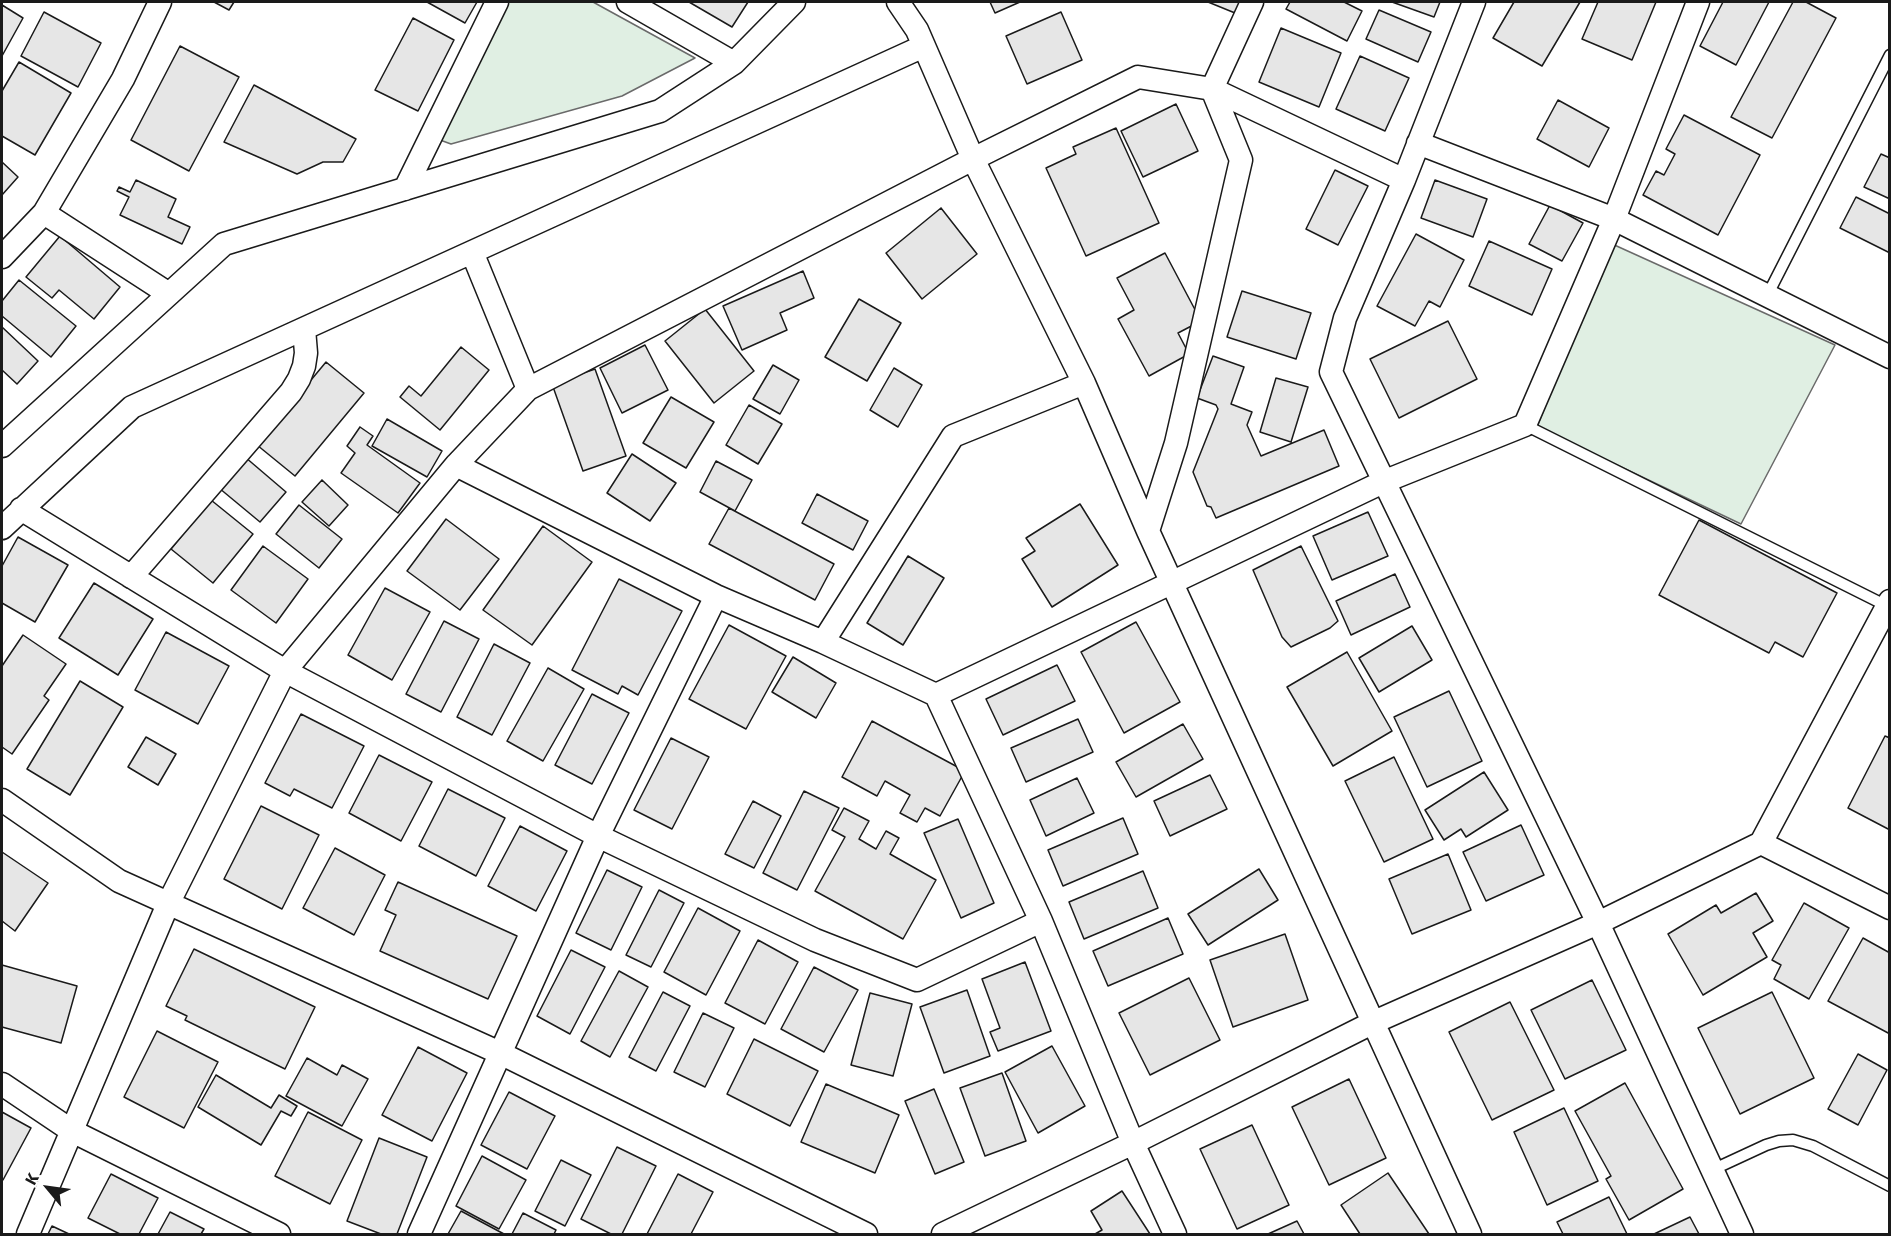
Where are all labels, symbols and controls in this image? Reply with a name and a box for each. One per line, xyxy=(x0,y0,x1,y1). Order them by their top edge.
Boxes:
north arrow xyxy=(18,1158,78,1218)
text: K xyxy=(21,1170,43,1188)

